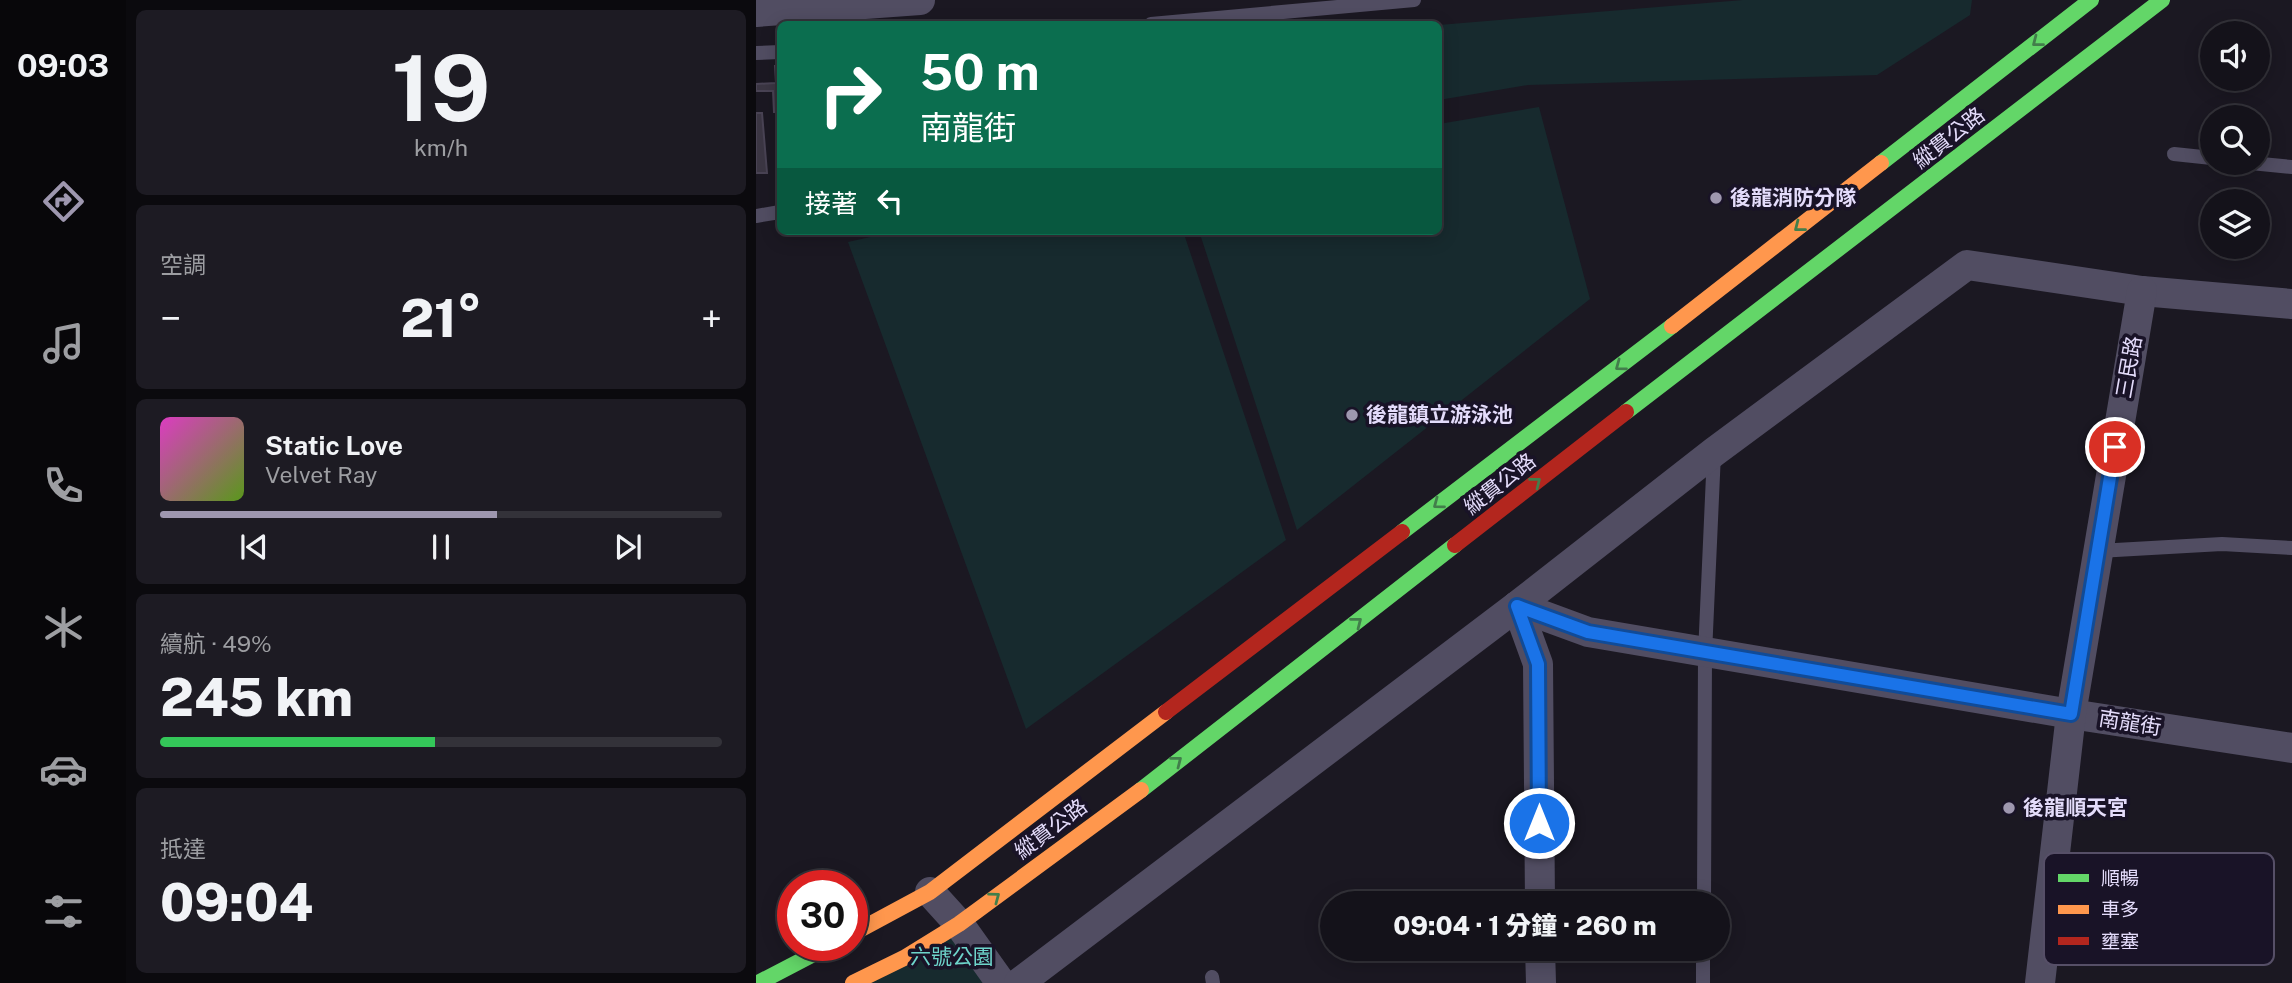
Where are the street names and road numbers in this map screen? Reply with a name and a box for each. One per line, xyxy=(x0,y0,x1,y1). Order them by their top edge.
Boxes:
street label: 縱貫公路 xyxy=(1908,102,1989,173)
street label: 三民路 xyxy=(2111,334,2146,400)
street label: 縱貫公路 xyxy=(1459,448,1540,519)
street label: 南龍街 xyxy=(2097,705,2163,740)
street label: 縱貫公路 xyxy=(1010,793,1092,864)

